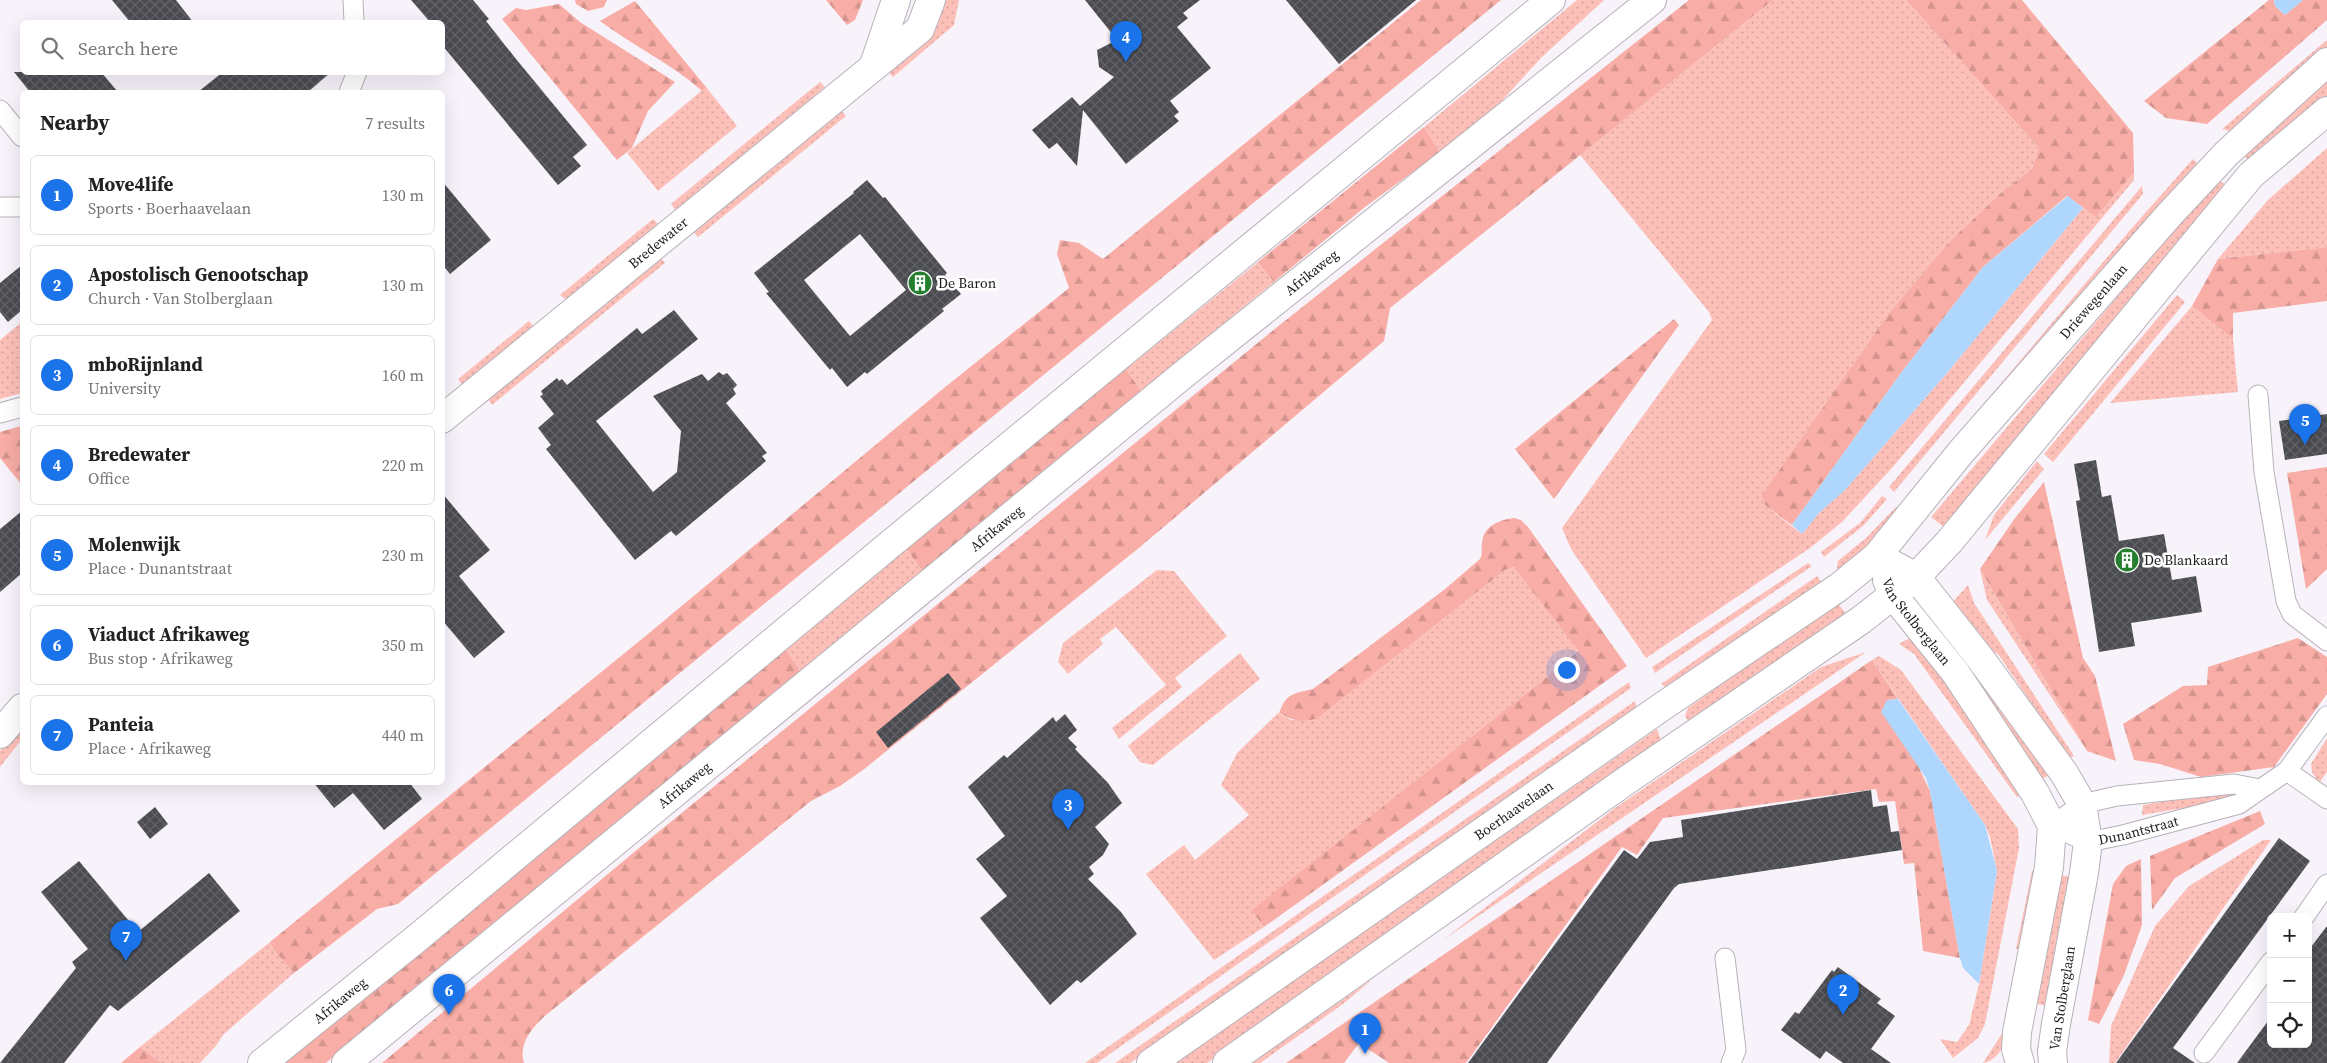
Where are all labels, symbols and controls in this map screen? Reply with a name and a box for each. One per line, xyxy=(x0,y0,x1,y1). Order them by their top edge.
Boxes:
search box xyxy=(20,20,445,75)
pin: 4 xyxy=(1110,21,1142,62)
icon: search xyxy=(38,34,66,62)
text: Search here xyxy=(78,35,178,61)
text: Nearby xyxy=(40,108,110,137)
text: 7 results xyxy=(365,112,425,134)
text: Move4life xyxy=(88,171,174,197)
text: 1 xyxy=(53,184,61,206)
text: 130 m xyxy=(382,184,424,206)
text: Sports · Boerhaavelaan xyxy=(88,197,251,219)
street label: Bredewater xyxy=(624,212,692,273)
street label: Afrikaweg xyxy=(1280,244,1343,300)
street label: Driewegenlaan xyxy=(2055,259,2132,343)
text: Apostolisch Genootschap xyxy=(88,261,308,287)
building icon: De Baron xyxy=(907,270,933,296)
place label: De Baron xyxy=(938,273,997,293)
text: 2 xyxy=(53,274,61,296)
text: 130 m xyxy=(382,274,424,296)
text: Church · Van Stolberglaan xyxy=(88,287,273,309)
text: mboRijnland xyxy=(88,351,203,377)
text: 3 xyxy=(53,364,61,386)
text: 160 m xyxy=(382,364,424,386)
text: University xyxy=(88,377,161,399)
pin: 5 xyxy=(2289,404,2321,445)
text: Bredewater xyxy=(88,441,190,467)
text: 4 xyxy=(53,454,61,476)
text: 220 m xyxy=(382,454,424,476)
text: Office xyxy=(88,467,130,489)
street label: Afrikaweg xyxy=(965,500,1027,556)
text: Molenwijk xyxy=(88,531,180,557)
text: 5 xyxy=(53,544,61,566)
text: 230 m xyxy=(382,544,424,566)
building icon: De Blankaard xyxy=(2114,547,2140,573)
place label: De Blankaard xyxy=(2144,550,2228,570)
text: Place · Dunantstraat xyxy=(88,557,232,579)
street label: Van Stolberglaan xyxy=(1877,575,1956,670)
text: Viaduct Afrikaweg xyxy=(88,621,249,647)
text: 6 xyxy=(53,634,61,656)
text: 350 m xyxy=(382,634,424,656)
text: Bus stop · Afrikaweg xyxy=(88,647,233,669)
your location xyxy=(1554,657,1580,683)
text: Panteia xyxy=(88,711,154,737)
text: 7 xyxy=(53,724,61,746)
text: 440 m xyxy=(382,724,424,746)
text: Place · Afrikaweg xyxy=(88,737,211,759)
street label: Afrikaweg xyxy=(653,757,715,813)
street label: Boerhaavelaan xyxy=(1470,775,1558,845)
pin: 3 xyxy=(1052,789,1084,830)
street label: Dunantstraat xyxy=(2096,811,2181,850)
map controls xyxy=(2267,913,2312,1048)
button: + xyxy=(2267,913,2312,958)
pin: 7 xyxy=(110,920,142,961)
street label: Van Stolberglaan xyxy=(2044,944,2080,1052)
button: − xyxy=(2267,958,2312,1003)
street label: Afrikaweg xyxy=(309,973,371,1028)
pin: 6 xyxy=(433,974,465,1015)
pin: 2 xyxy=(1827,974,1859,1015)
button: locate xyxy=(2267,1003,2312,1048)
pin: 1 xyxy=(1349,1013,1381,1054)

